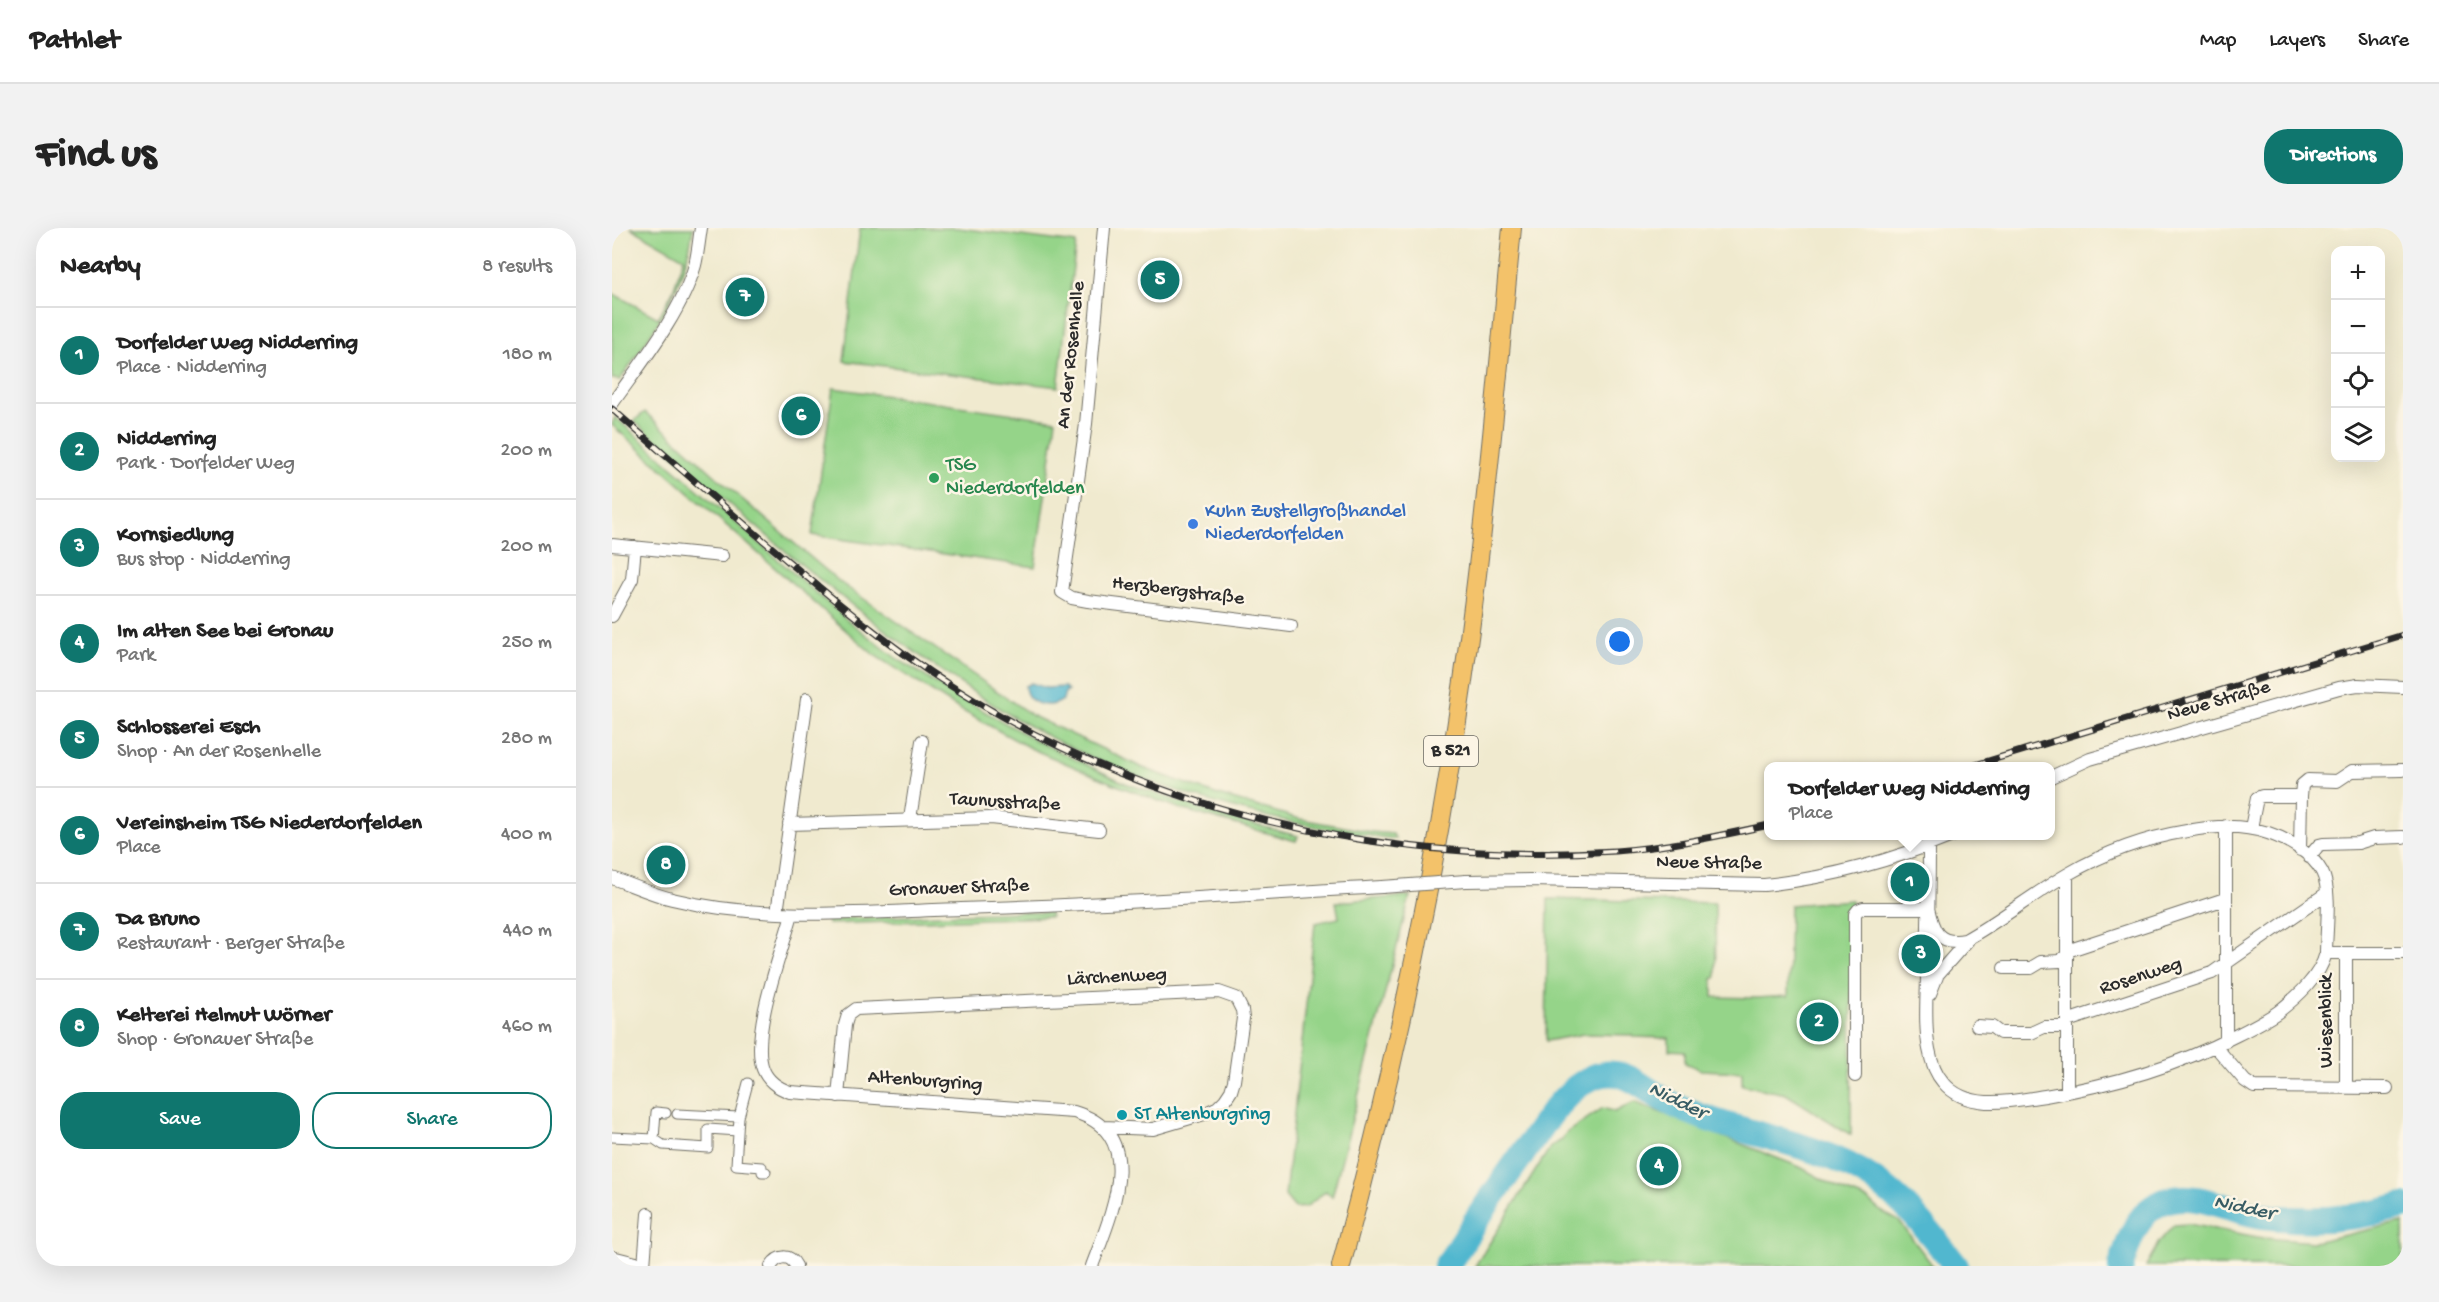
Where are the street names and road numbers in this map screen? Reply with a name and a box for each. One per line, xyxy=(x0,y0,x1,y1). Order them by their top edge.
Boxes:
street label: An der Rosenhelle xyxy=(1053,279,1091,430)
street label: Herzbergstraße xyxy=(1111,572,1246,612)
street label: Neue Straße xyxy=(2165,676,2274,728)
road number: B 521 xyxy=(1424,736,1478,766)
street label: Taunusstraße xyxy=(948,789,1062,817)
street label: Neue Straße xyxy=(1656,852,1763,876)
street label: Gronauer Straße xyxy=(888,875,1030,903)
street label: Rosenweg xyxy=(2097,953,2185,1001)
street label: Lärchenweg xyxy=(1066,964,1168,992)
street label: Wiesenblick xyxy=(2316,972,2339,1068)
street label: Altenburgring xyxy=(867,1067,983,1097)

